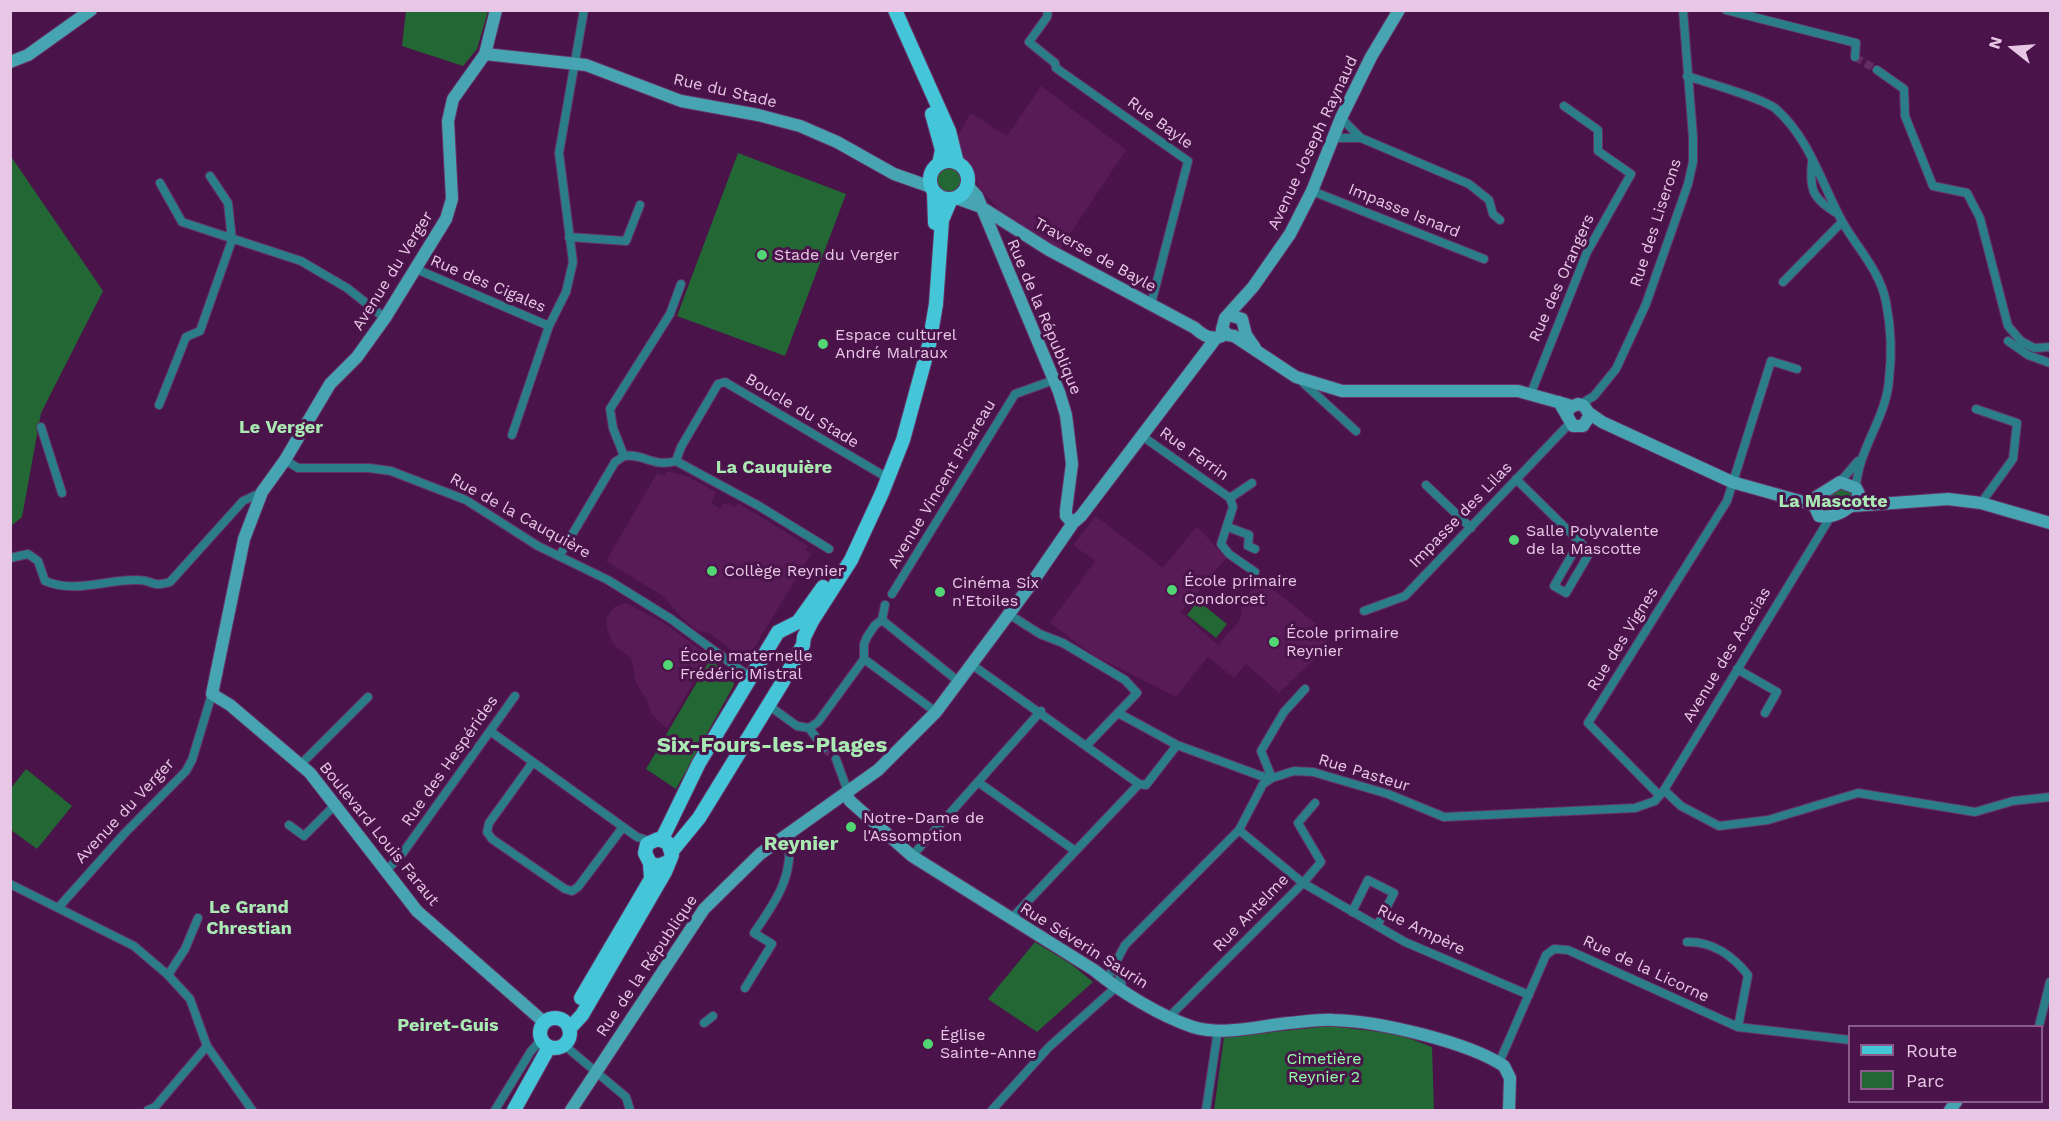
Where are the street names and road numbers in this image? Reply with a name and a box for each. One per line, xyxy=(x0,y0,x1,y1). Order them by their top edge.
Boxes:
street label: Avenue Joseph Raynaud xyxy=(1264,53,1362,233)
street label: Rue du Stade xyxy=(671,70,779,112)
street label: Rue Bayle xyxy=(1123,93,1197,153)
street label: Rue des Liserons xyxy=(1626,156,1686,290)
street label: Impasse Isnard xyxy=(1345,180,1463,242)
street label: Avenue du Verger xyxy=(349,208,437,334)
street label: Rue des Orangers xyxy=(1525,211,1599,345)
street label: Traverse de Bayle xyxy=(1031,213,1159,297)
street label: Rue de la République xyxy=(1003,236,1085,398)
street label: Rue des Cigales xyxy=(427,251,549,317)
street label: Boucle du Stade xyxy=(742,370,862,452)
street label: Avenue Vincent Picareau xyxy=(884,396,1000,572)
street label: Rue Ferrin xyxy=(1156,423,1232,485)
street label: Impasse des Lilas xyxy=(1406,458,1516,572)
street label: Rue de la Cauquière xyxy=(446,469,594,563)
street label: Rue des Vignes xyxy=(1583,584,1663,694)
street label: Avenue des Acacias xyxy=(1679,584,1775,726)
street label: Rue des Hespérides xyxy=(398,692,502,830)
street label: Rue Pasteur xyxy=(1316,750,1412,796)
street label: Avenue du Verger xyxy=(71,754,179,868)
street label: Boulevard Louis Faraut xyxy=(315,758,443,910)
street label: Rue Antelme xyxy=(1209,870,1293,956)
street label: Rue de la République xyxy=(592,891,702,1041)
street label: Rue Séverin Saurin xyxy=(1016,899,1152,993)
street label: Rue Ampère xyxy=(1374,900,1468,960)
street label: Rue de la Licorne xyxy=(1580,931,1712,1007)

